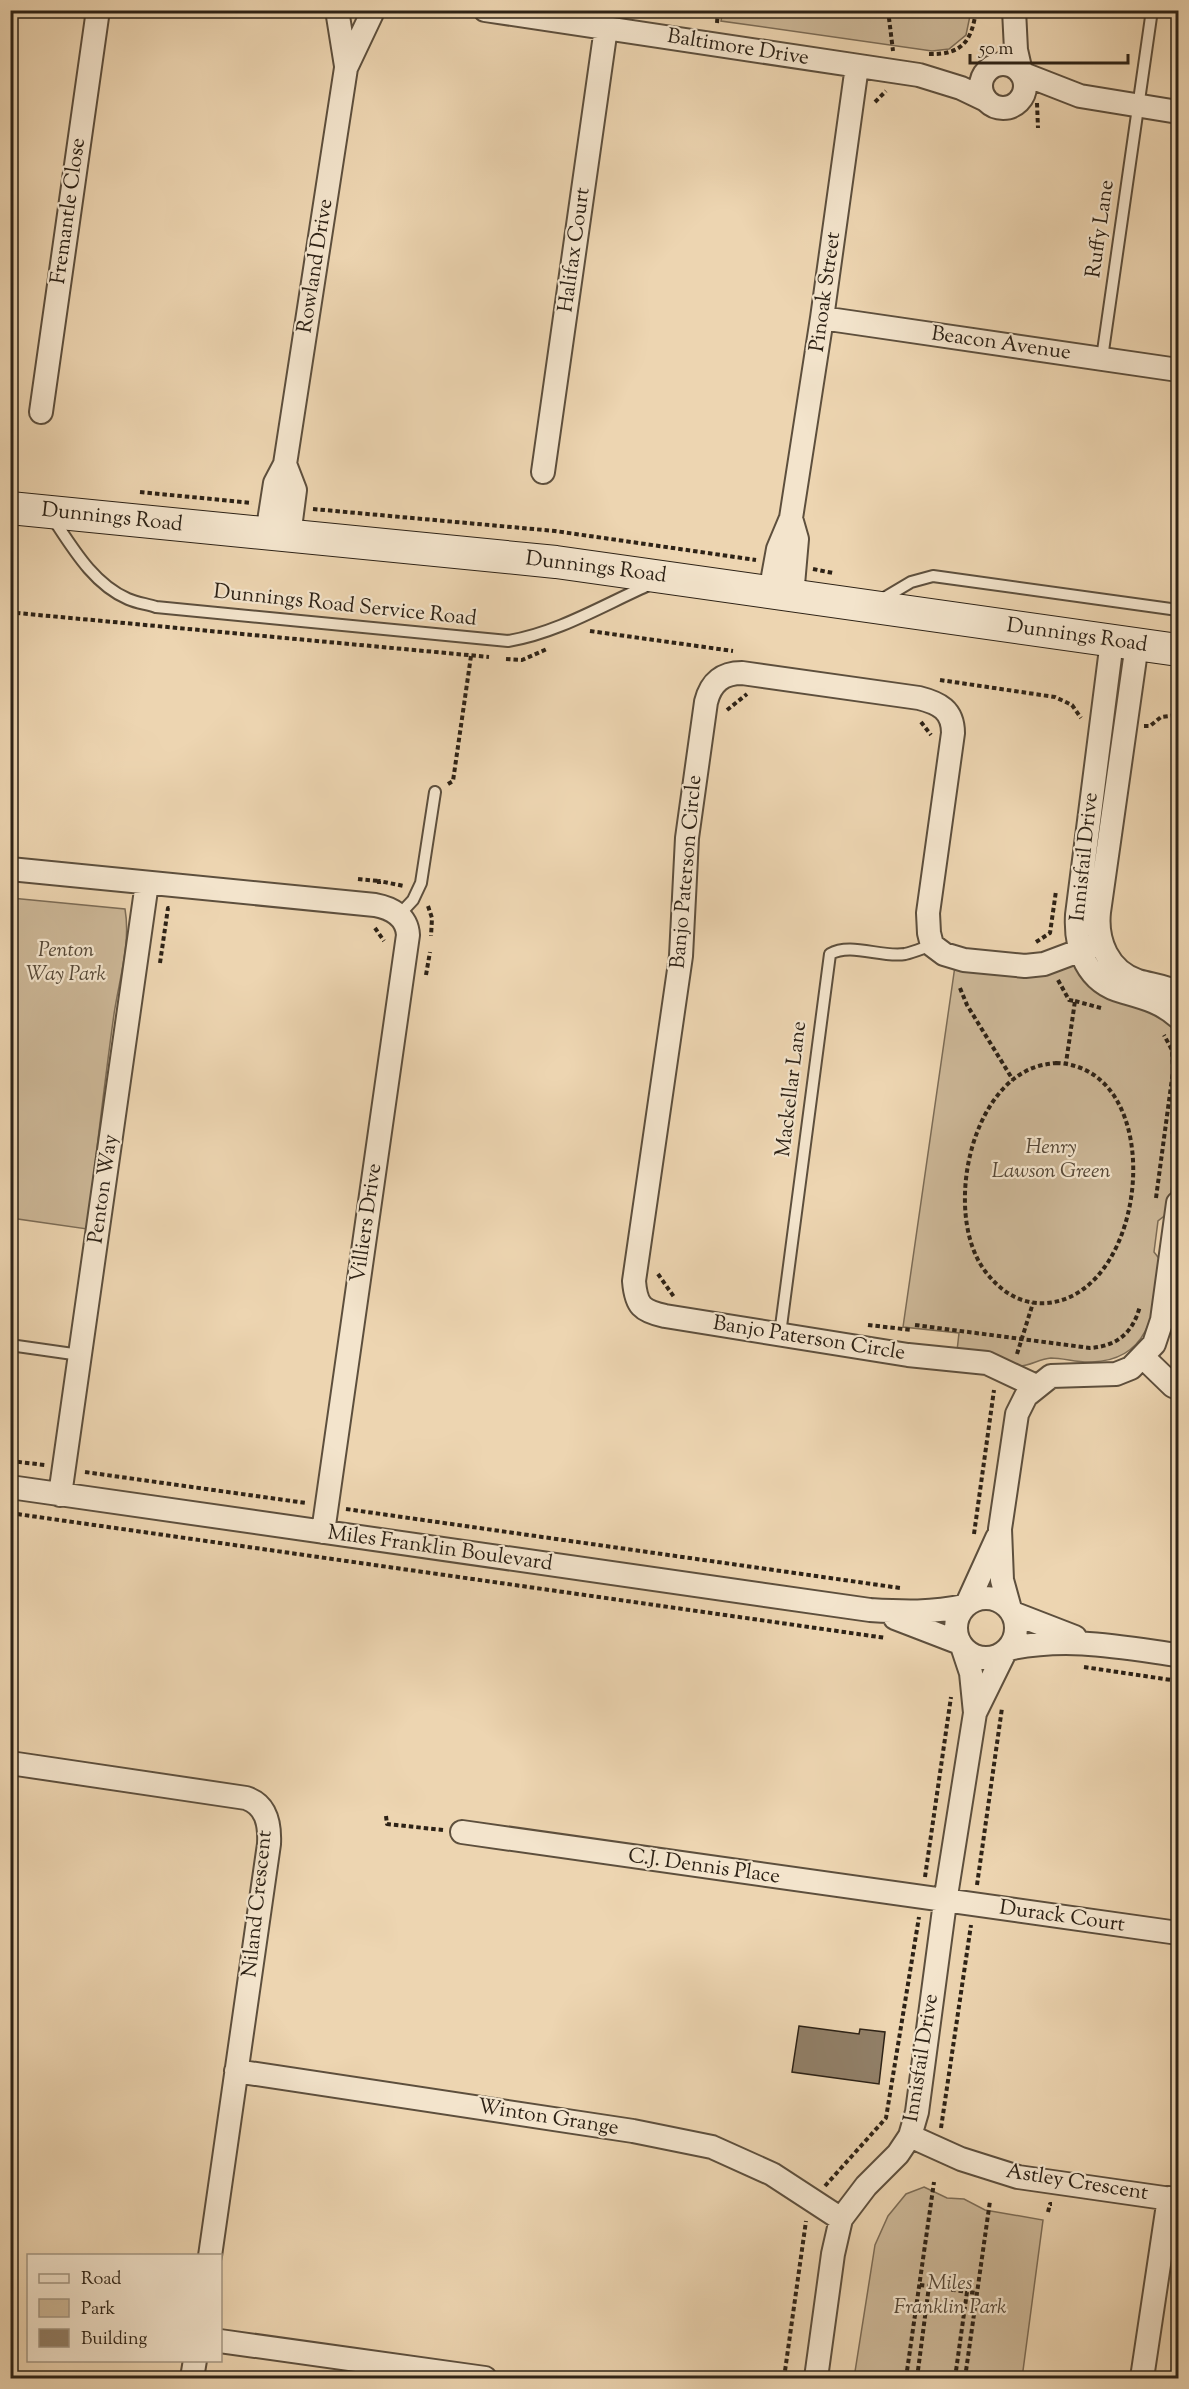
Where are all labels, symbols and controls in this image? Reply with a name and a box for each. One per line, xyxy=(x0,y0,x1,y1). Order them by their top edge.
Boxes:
street label: Baltimore Drive xyxy=(665,22,811,74)
scale bar xyxy=(970,27,1128,65)
text: 50 m xyxy=(978,37,1014,63)
street label: Fremantle Close xyxy=(44,136,94,286)
street label: Ruffy Lane xyxy=(1079,178,1123,280)
street label: Halifax Court xyxy=(551,186,599,314)
street label: Rowland Drive xyxy=(291,197,341,335)
street label: Pinoak Street xyxy=(803,230,849,354)
street label: Beacon Avenue xyxy=(929,319,1073,369)
street label: Dunnings Road xyxy=(40,496,184,540)
street label: Dunnings Road xyxy=(524,544,668,592)
street label: Dunnings Road Service Road xyxy=(212,577,478,635)
street label: Dunnings Road xyxy=(1005,611,1149,661)
street label: Banjo Paterson Circle xyxy=(664,774,710,970)
street label: Innisfail Drive xyxy=(1063,791,1107,923)
park label: Penton Way Park xyxy=(26,936,106,990)
street label: Mackellar Lane xyxy=(769,1019,815,1159)
street label: Penton Way xyxy=(81,1132,127,1246)
park label: Henry Lawson Green xyxy=(991,1133,1111,1187)
street label: Villiers Drive xyxy=(344,1161,390,1285)
street label: Banjo Paterson Circle xyxy=(711,1309,907,1369)
street label: Miles Franklin Boulevard xyxy=(326,1518,555,1580)
street label: Niland Crescent xyxy=(235,1829,281,1979)
street label: C.J. Dennis Place xyxy=(626,1841,782,1893)
street label: Durack Court xyxy=(997,1893,1127,1941)
street label: Innisfail Drive xyxy=(897,1992,947,2124)
street label: Winton Grange xyxy=(475,2092,621,2144)
street label: Astley Crescent xyxy=(1004,2157,1150,2209)
legend xyxy=(27,2254,222,2362)
text: Road xyxy=(81,2267,121,2293)
park label: Miles Franklin Park xyxy=(893,2269,1007,2323)
text: Park xyxy=(81,2297,116,2323)
text: Building xyxy=(81,2327,147,2353)

